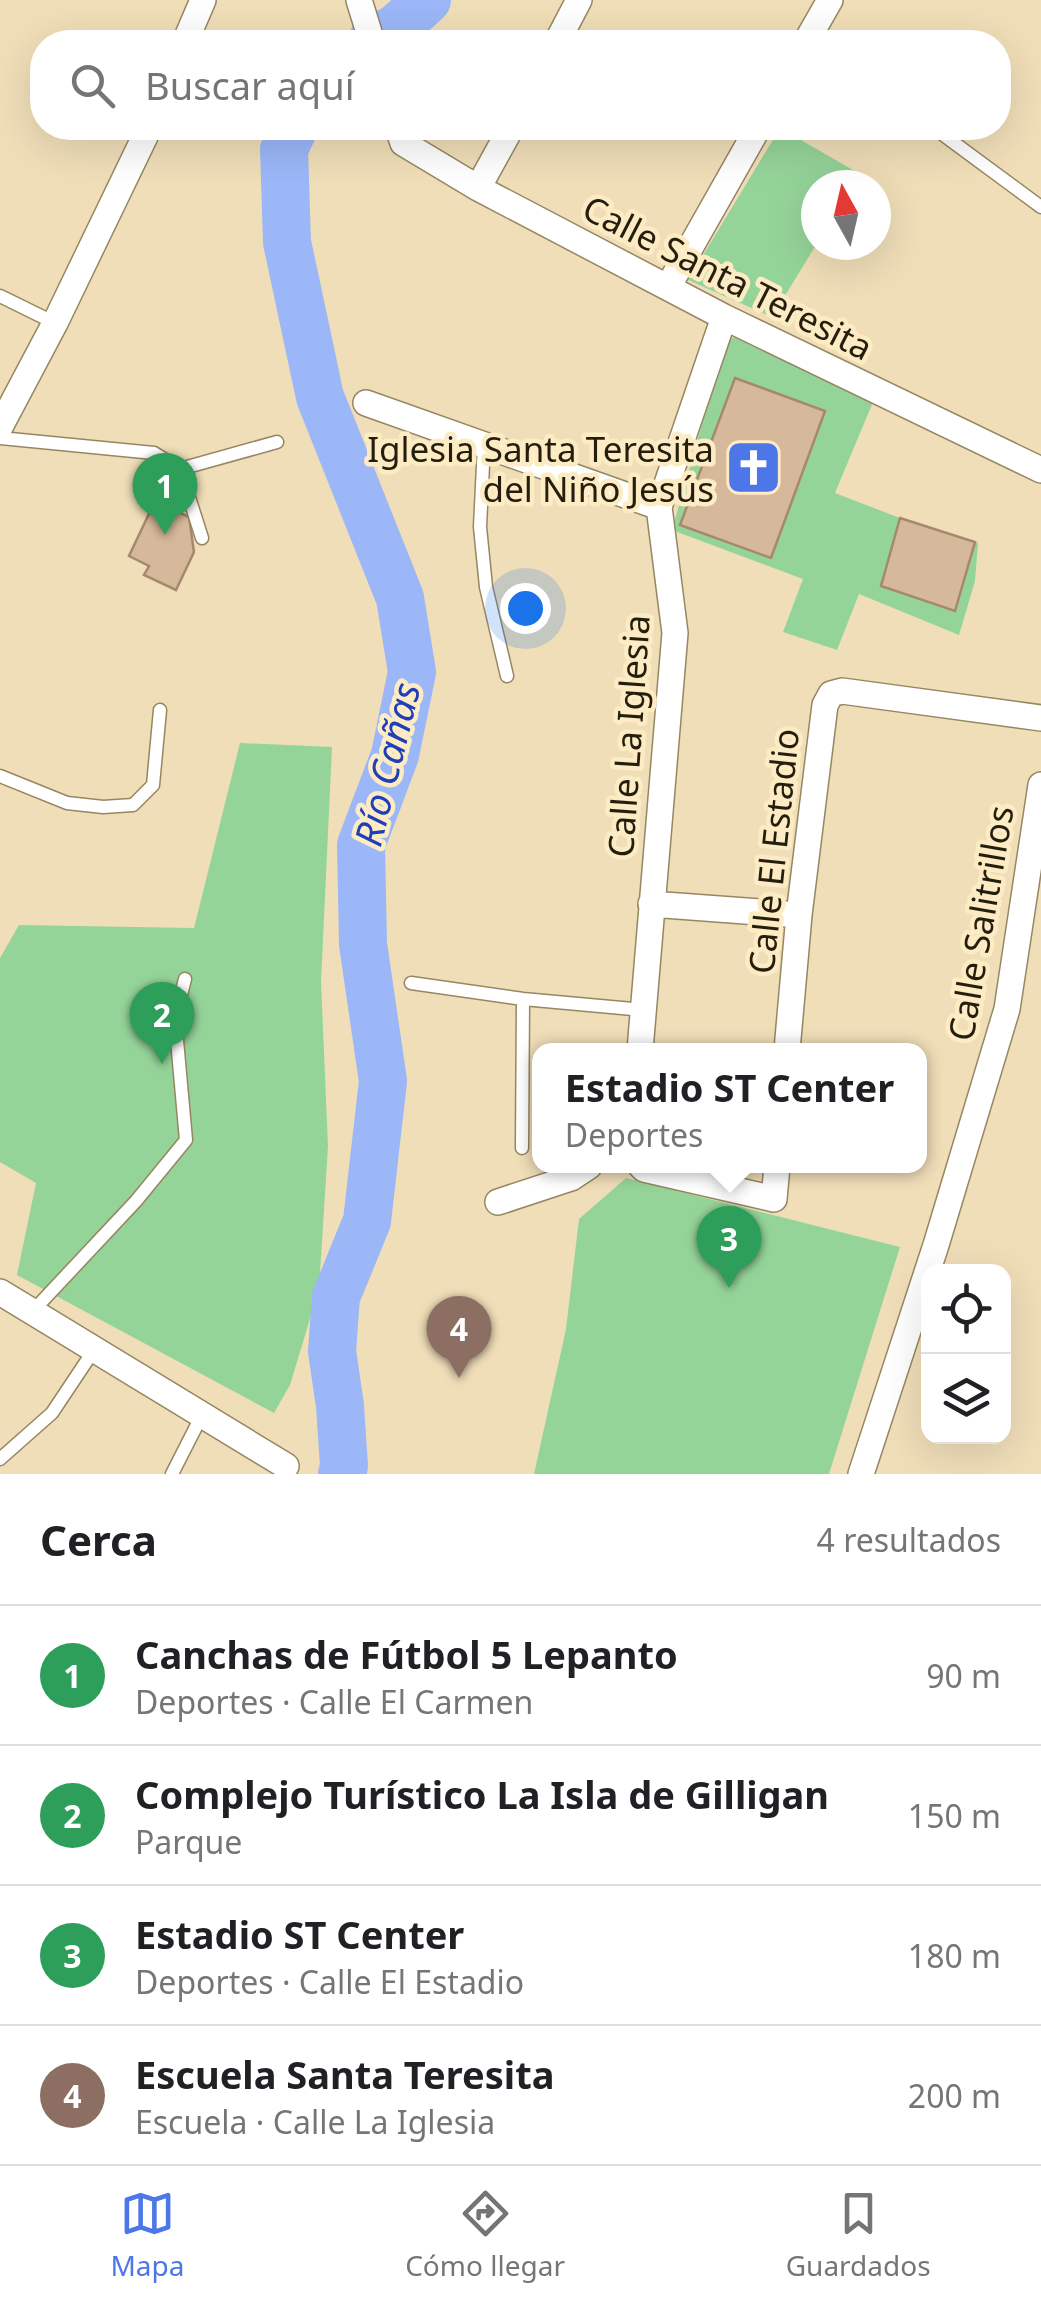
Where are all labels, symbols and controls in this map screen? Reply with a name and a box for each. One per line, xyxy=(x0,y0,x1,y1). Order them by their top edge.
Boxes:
search box xyxy=(30,30,1011,140)
icon: search xyxy=(65,58,120,113)
text: Buscar aquí xyxy=(145,59,355,111)
north arrow xyxy=(801,170,891,260)
street label: Calle Santa Teresita xyxy=(575,184,881,370)
place label: Iglesia Santa Teresita del Niño Jesús xyxy=(367,425,714,512)
church icon: Iglesia Santa Teresita del Niño Jesús xyxy=(723,438,783,498)
pin: 1 xyxy=(132,452,198,535)
your location xyxy=(500,583,551,634)
street label: Calle La Iglesia xyxy=(596,613,660,859)
water label: Río Cañas xyxy=(341,677,431,851)
street label: Calle El Estadio xyxy=(737,726,809,976)
street label: Calle Salitrillos xyxy=(936,802,1024,1044)
pin: 2 xyxy=(130,982,194,1064)
popup xyxy=(532,1043,927,1173)
text: Estadio ST Center xyxy=(565,1061,894,1113)
text: Deportes xyxy=(565,1113,703,1156)
pin: 3 xyxy=(696,1206,762,1288)
map controls xyxy=(921,1264,1011,1444)
button: locate xyxy=(921,1264,1011,1354)
pin: 4 xyxy=(426,1296,492,1378)
button: layers xyxy=(921,1354,1011,1444)
text: Cerca xyxy=(40,1511,157,1568)
text: 4 resultados xyxy=(817,1518,1001,1561)
text: Canchas de Fútbol 5 Lepanto xyxy=(135,1628,678,1680)
text: 1 xyxy=(63,1654,82,1697)
text: 90 m xyxy=(926,1654,1001,1697)
text: Deportes · Calle El Carmen xyxy=(135,1680,533,1723)
text: Complejo Turístico La Isla de Gilligan xyxy=(135,1768,829,1820)
text: 2 xyxy=(63,1794,82,1837)
text: 150 m xyxy=(908,1794,1001,1837)
text: Parque xyxy=(135,1820,242,1863)
text: Estadio ST Center xyxy=(135,1908,464,1960)
text: 3 xyxy=(63,1934,82,1977)
text: 180 m xyxy=(908,1934,1001,1977)
text: Deportes · Calle El Estadio xyxy=(135,1960,524,2003)
text: Escuela Santa Teresita xyxy=(135,2048,554,2100)
text: 4 xyxy=(63,2074,82,2117)
text: 200 m xyxy=(908,2074,1001,2117)
text: Escuela · Calle La Iglesia xyxy=(135,2100,495,2143)
tab: Mapa xyxy=(110,2186,184,2284)
tab: Cómo llegar xyxy=(405,2186,565,2284)
tab: Guardados xyxy=(786,2186,931,2284)

